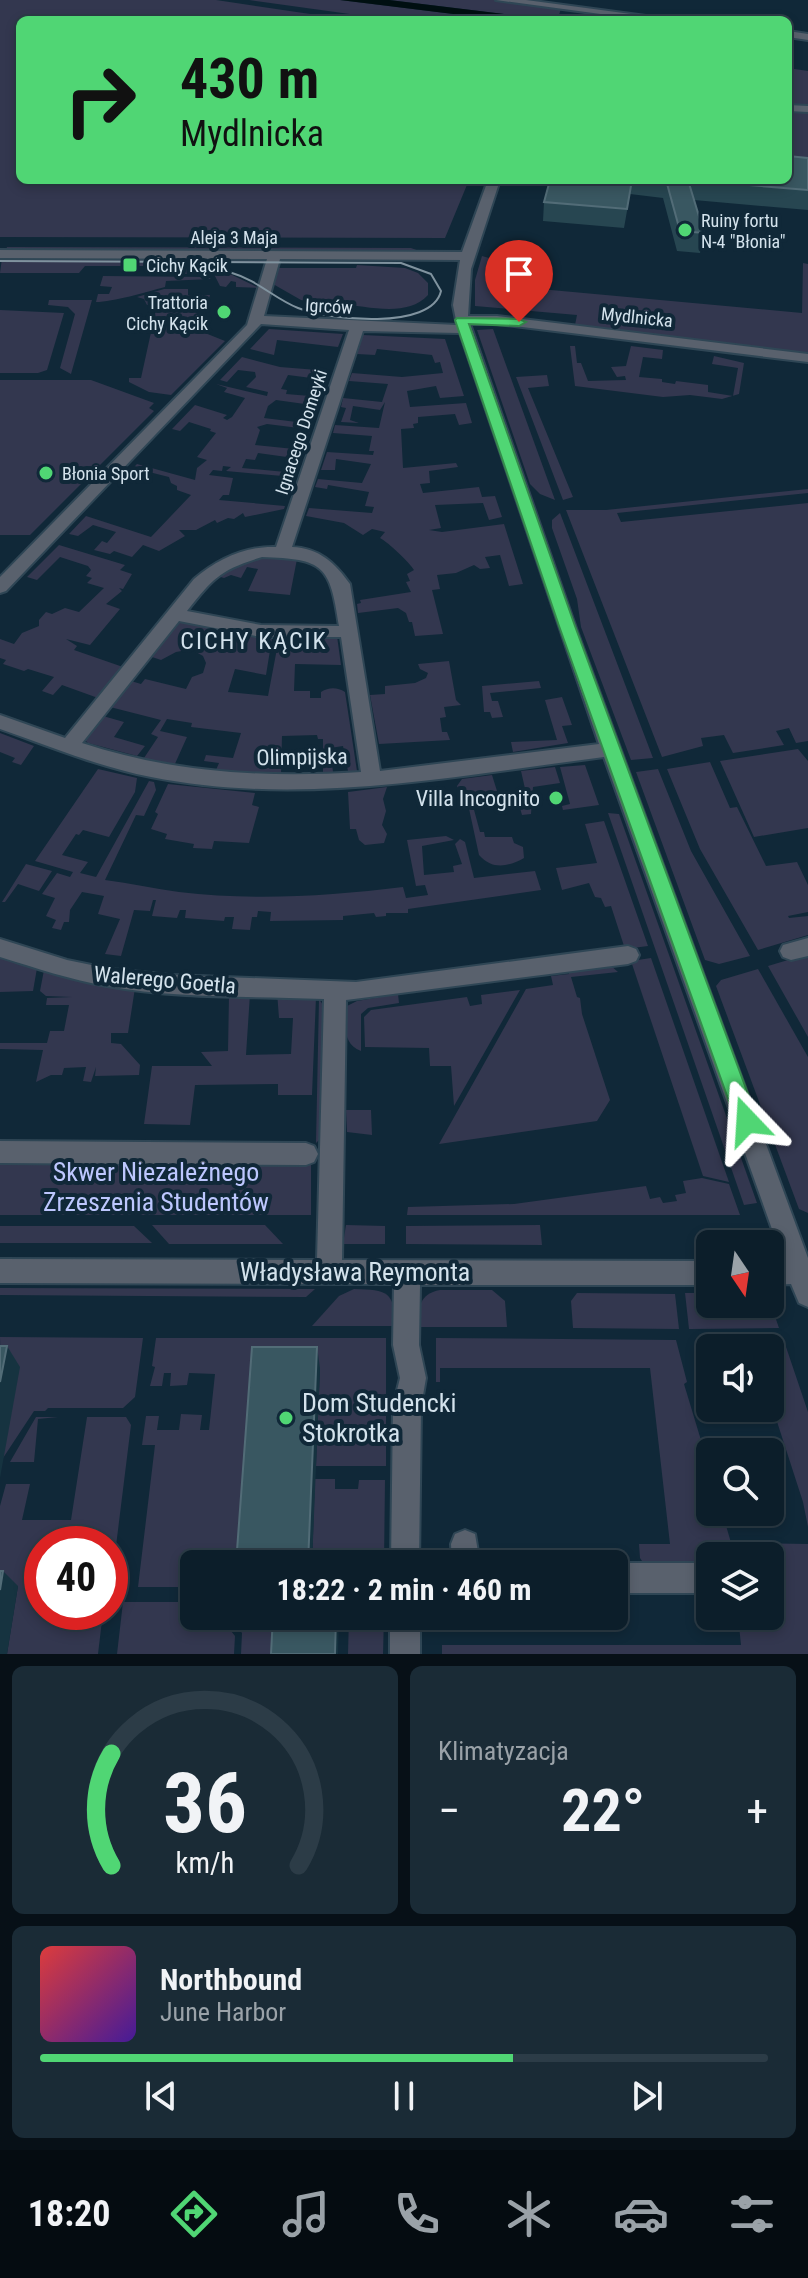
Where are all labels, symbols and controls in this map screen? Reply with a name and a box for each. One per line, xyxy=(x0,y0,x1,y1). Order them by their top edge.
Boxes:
text: 430 m xyxy=(180,46,319,112)
icon: right xyxy=(48,48,152,152)
text: Mydlnicka xyxy=(180,113,324,155)
place label: Ruiny fortu N-4 "Błonia" xyxy=(701,210,785,252)
marker: Ruiny fortu N-4 "Błonia" xyxy=(676,221,694,239)
street label: Aleja 3 Maja xyxy=(190,227,278,248)
pin xyxy=(485,240,553,322)
icon: arrive xyxy=(497,252,541,296)
place label: Cichy Kącik xyxy=(146,255,228,276)
marker: Cichy Kącik xyxy=(121,256,139,274)
place label: Trattoria Cichy Kącik xyxy=(126,292,208,334)
street label: Igrców xyxy=(305,294,354,318)
marker: Trattoria Cichy Kącik xyxy=(215,303,233,321)
street label: Mydlnicka xyxy=(600,303,674,331)
street label: Ignacego Domeyki xyxy=(271,367,331,497)
place label: Błonia Sport xyxy=(62,463,149,484)
marker: Błonia Sport xyxy=(37,464,55,482)
district label: CICHY KĄCIK xyxy=(180,627,328,655)
street label: Olimpijska xyxy=(256,744,348,770)
place label: Villa Incognito xyxy=(416,786,540,811)
marker: Villa Incognito xyxy=(547,789,565,807)
street label: Walerego Goetla xyxy=(93,961,237,999)
position arrow xyxy=(705,1079,789,1163)
park label: Skwer Niezależnego Zrzeszenia Studentów xyxy=(43,1157,269,1217)
north arrow xyxy=(696,1230,784,1318)
map controls xyxy=(696,1230,784,1630)
street label: Władysława Reymonta xyxy=(240,1257,470,1287)
button: sound xyxy=(696,1334,784,1422)
place label: Dom Studencki Stokrotka xyxy=(302,1388,457,1448)
marker: Dom Studencki Stokrotka xyxy=(277,1409,295,1427)
button: search xyxy=(696,1438,784,1526)
speed limit sign: 40 xyxy=(24,1526,128,1630)
button: layers xyxy=(696,1542,784,1630)
text: 18:22 · 2 min · 460 m xyxy=(277,1572,531,1607)
text: Klimatyzacja xyxy=(438,1736,569,1766)
text: 36 xyxy=(163,1755,247,1852)
text: 22° xyxy=(561,1775,645,1846)
text: − xyxy=(438,1785,460,1837)
text: + xyxy=(746,1785,768,1837)
text: km/h xyxy=(176,1846,234,1880)
text: Northbound xyxy=(160,1962,302,1997)
text: June Harbor xyxy=(160,1997,286,2027)
icon: previous xyxy=(139,2074,183,2118)
icon: pause xyxy=(382,2074,426,2118)
icon: next xyxy=(625,2074,669,2118)
icon: directions xyxy=(166,2186,222,2242)
icon: music xyxy=(278,2186,334,2242)
icon: phone xyxy=(389,2186,445,2242)
icon: climate xyxy=(501,2186,557,2242)
icon: car xyxy=(613,2186,669,2242)
icon: filters xyxy=(724,2186,780,2242)
text: 18:20 xyxy=(28,2193,110,2235)

